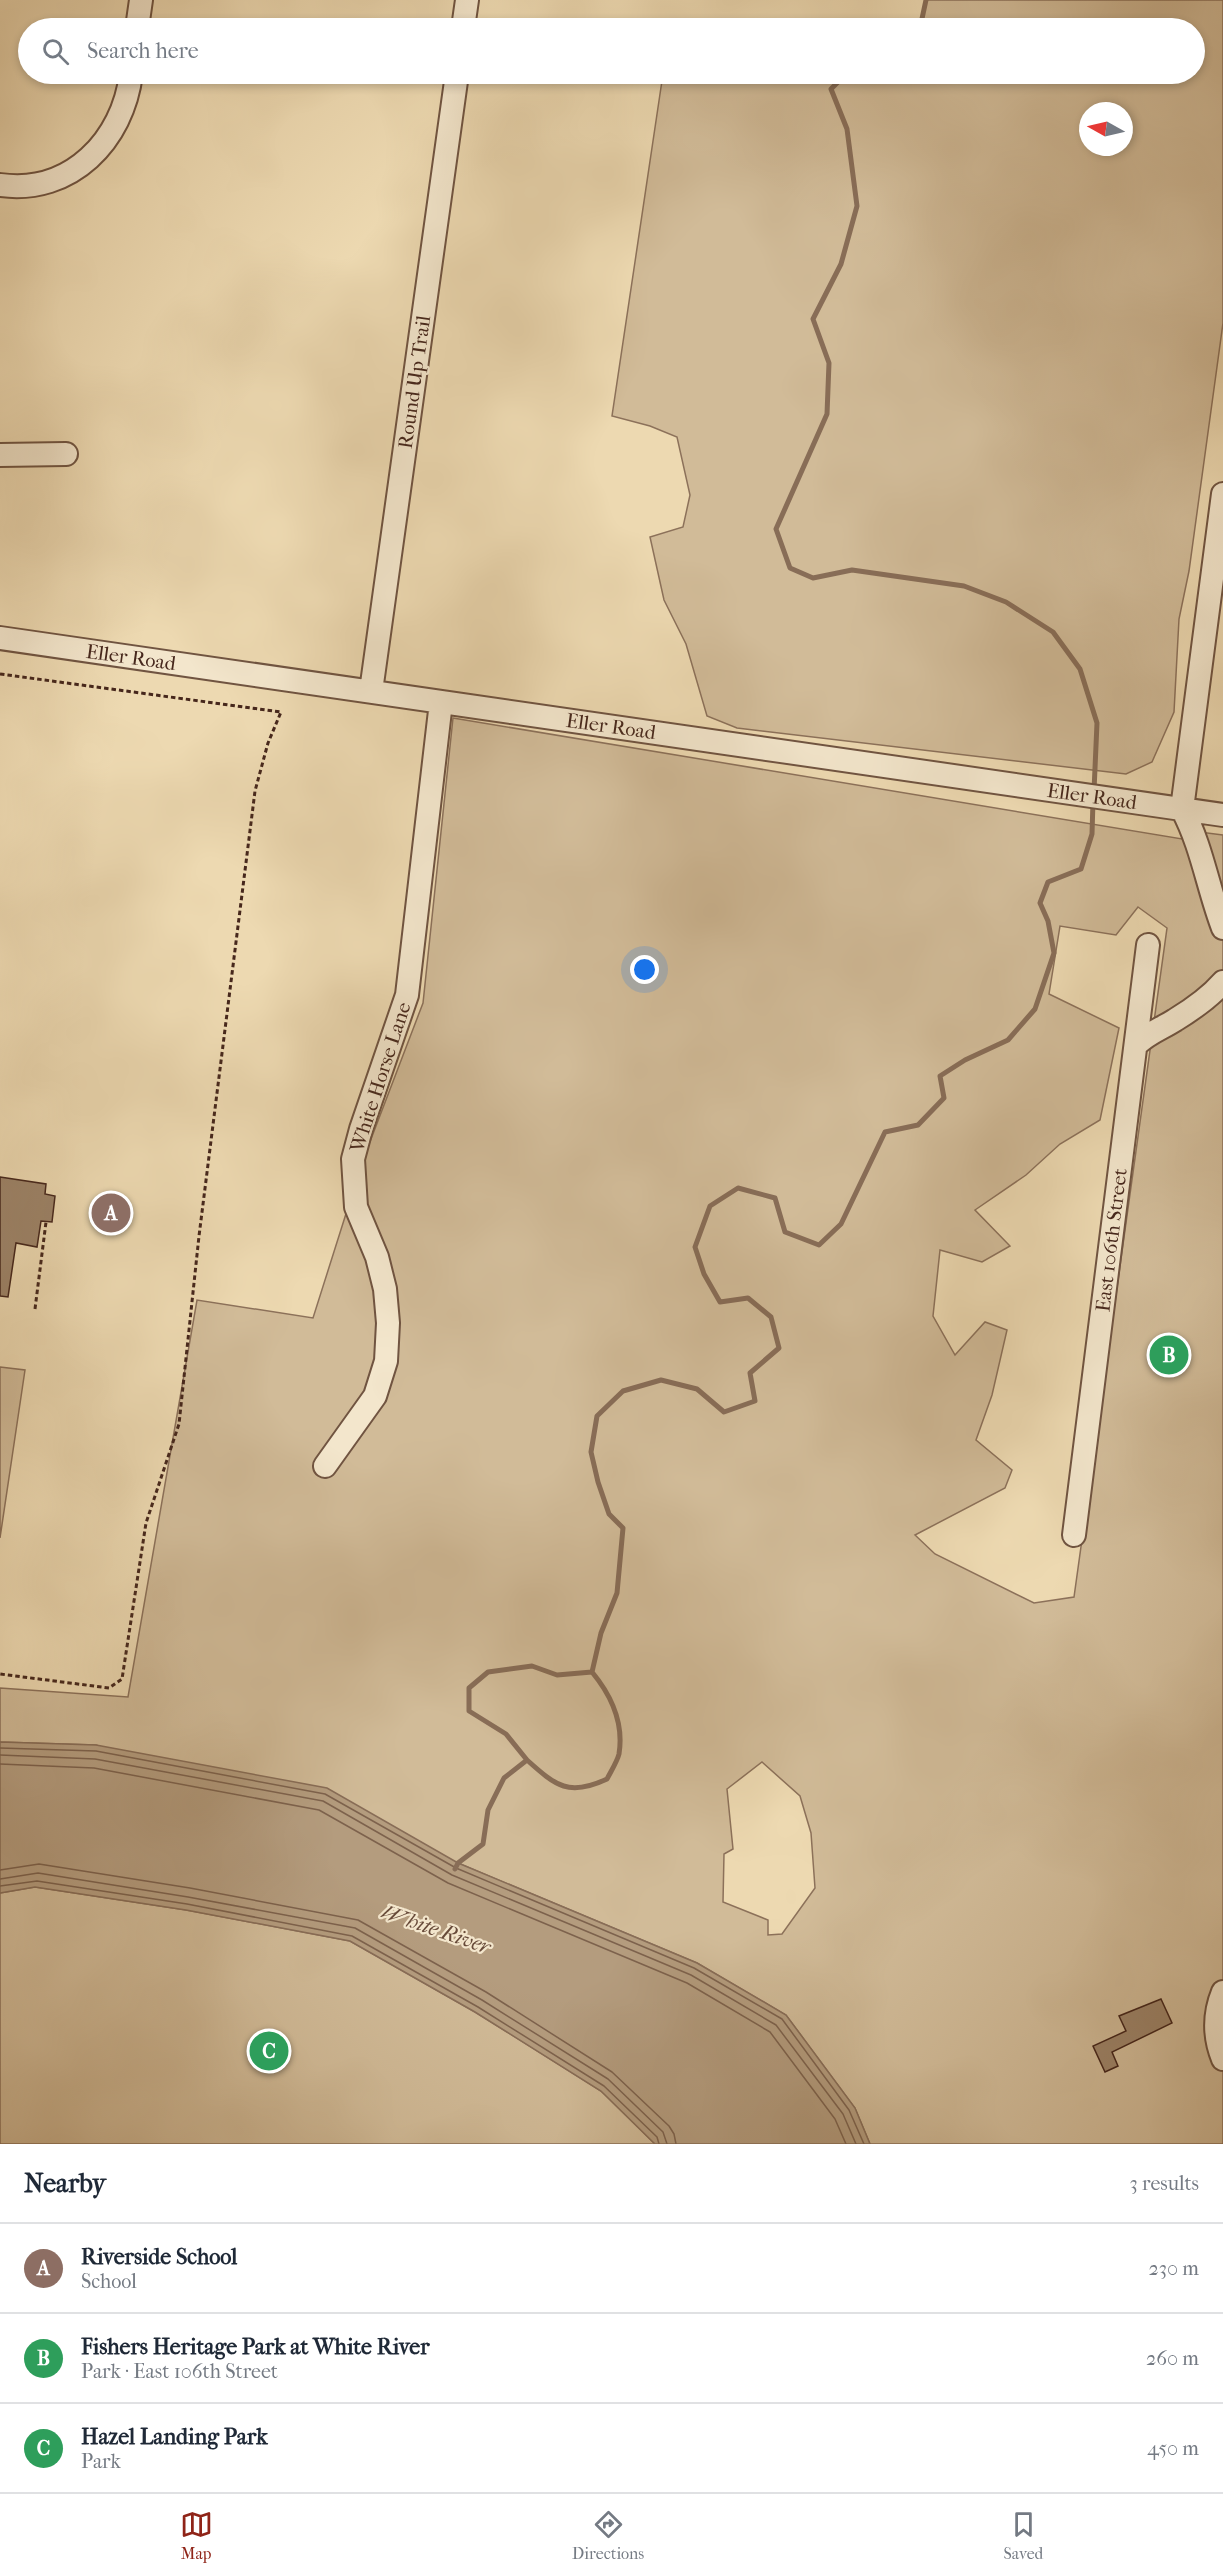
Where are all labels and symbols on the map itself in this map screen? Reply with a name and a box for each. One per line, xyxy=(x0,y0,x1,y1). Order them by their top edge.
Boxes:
north arrow xyxy=(1079,102,1133,156)
street label: Round Up Trail xyxy=(394,314,435,450)
street label: Eller Road xyxy=(85,640,178,675)
street label: Eller Road xyxy=(565,709,658,744)
street label: Eller Road xyxy=(1046,779,1139,814)
your location xyxy=(630,955,659,984)
street label: White Horse Lane xyxy=(345,999,416,1156)
street label: East 106th Street xyxy=(1091,1167,1132,1313)
pin: A xyxy=(92,1190,130,1236)
pin: B xyxy=(1150,1332,1188,1378)
water label: White River xyxy=(378,1899,495,1959)
pin: C xyxy=(250,2028,288,2074)

